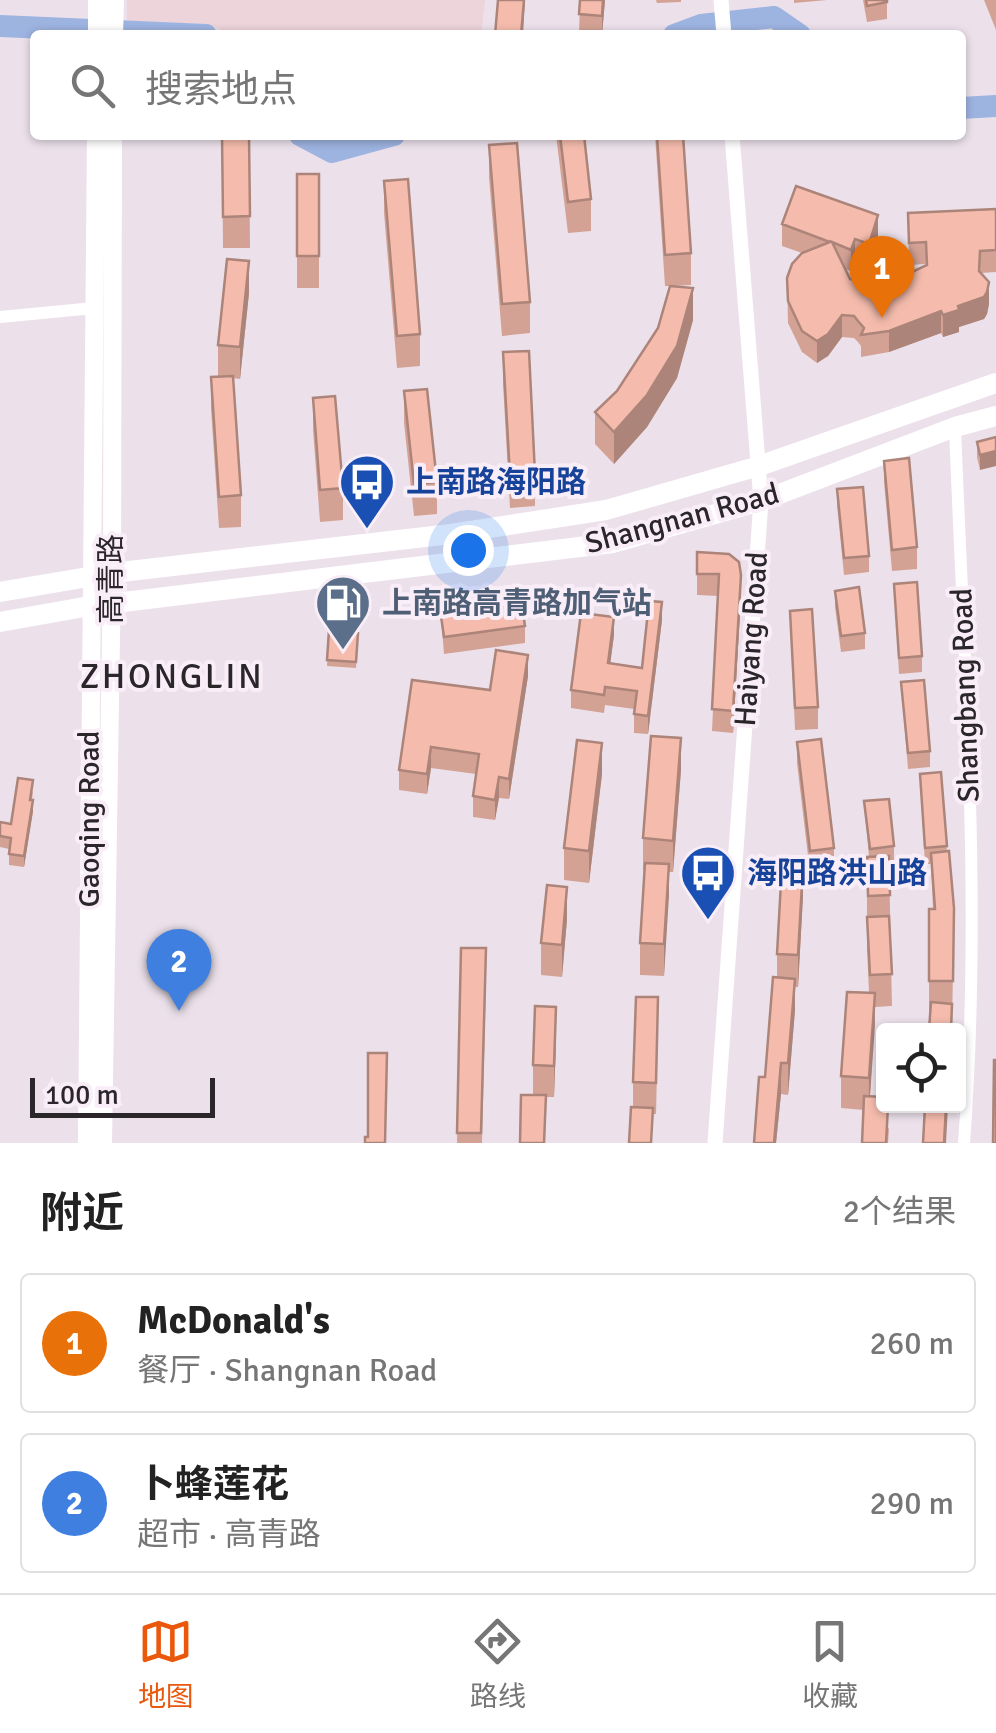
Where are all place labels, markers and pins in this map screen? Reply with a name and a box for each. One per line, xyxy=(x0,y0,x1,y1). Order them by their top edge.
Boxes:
pin: 1 xyxy=(850,236,914,318)
bus stop icon: 上南路海阳路 xyxy=(337,452,397,531)
place label: 上南路海阳路 xyxy=(406,464,586,501)
fuel station icon: 上南路高青路加气站 xyxy=(313,573,373,652)
place label: 上南路高青路加气站 xyxy=(382,585,652,622)
bus stop icon: 海阳路洪山路 xyxy=(678,843,738,922)
place label: 海阳路洪山路 xyxy=(747,855,927,892)
pin: 2 xyxy=(146,928,212,1011)

